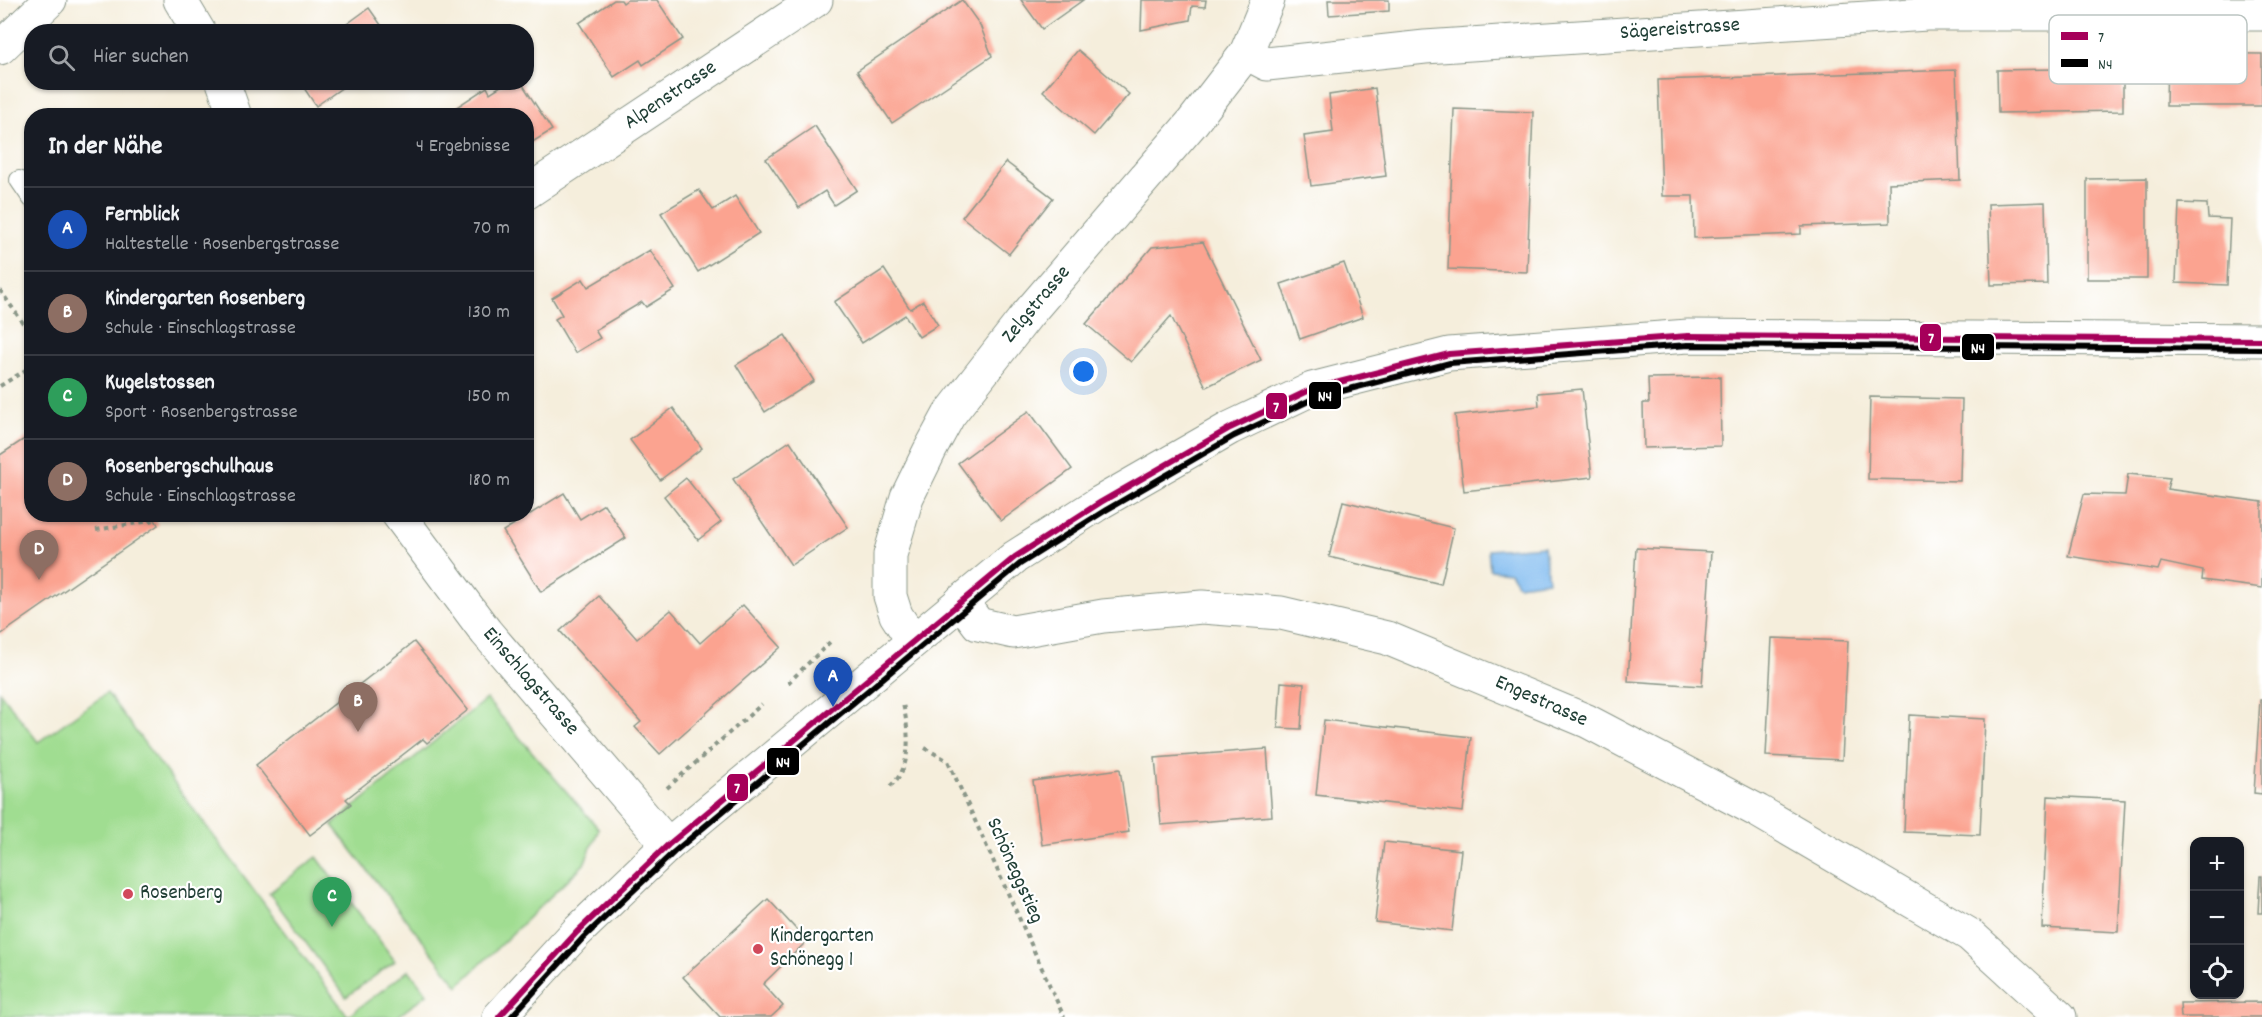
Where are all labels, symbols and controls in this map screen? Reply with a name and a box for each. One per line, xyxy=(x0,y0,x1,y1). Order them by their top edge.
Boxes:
street label: Sägereistrasse xyxy=(1619,11,1741,49)
legend xyxy=(2049,15,2247,84)
search box xyxy=(24,24,534,90)
text: 7 xyxy=(2098,27,2104,50)
icon: search xyxy=(45,41,78,74)
text: Hier suchen xyxy=(93,42,189,73)
street label: Alpenstrasse xyxy=(619,54,723,138)
text: N4 xyxy=(2098,54,2113,77)
text: In der Nähe xyxy=(48,129,162,166)
text: 4 Ergebnisse xyxy=(416,133,510,161)
text: Fernblick xyxy=(105,200,179,231)
text: A xyxy=(62,215,73,243)
text: 70 m xyxy=(473,215,510,243)
text: Haltestelle · Rosenbergstrasse xyxy=(105,231,339,259)
street label: Zelgstrasse xyxy=(995,259,1079,351)
text: Kindergarten Rosenberg xyxy=(105,284,305,315)
text: B xyxy=(63,299,72,327)
text: 130 m xyxy=(468,299,510,327)
text: Schule · Einschlagstrasse xyxy=(105,315,296,343)
line badge: 7 xyxy=(1919,323,1942,352)
text: 7 xyxy=(1928,328,1934,351)
line badge: N4 xyxy=(1961,333,1995,361)
text: N4 xyxy=(1971,338,1985,361)
your location xyxy=(1069,357,1098,386)
text: Kugelstossen xyxy=(105,368,215,399)
line badge: N4 xyxy=(1308,381,1342,410)
text: C xyxy=(63,383,72,411)
text: 150 m xyxy=(467,383,510,411)
text: N4 xyxy=(1318,386,1332,409)
line badge: 7 xyxy=(1265,392,1288,420)
text: 7 xyxy=(1273,397,1279,420)
text: Sport · Rosenbergstrasse xyxy=(105,399,297,427)
text: Rosenbergschulhaus xyxy=(105,452,274,483)
text: D xyxy=(62,467,73,495)
text: 180 m xyxy=(468,467,510,495)
text: Schule · Einschlagstrasse xyxy=(105,483,296,511)
pin: D xyxy=(20,530,58,580)
street label: Einschlagstrasse xyxy=(474,621,586,743)
pin: A xyxy=(814,658,852,707)
street label: Engestrasse xyxy=(1490,668,1592,736)
pin: B xyxy=(338,682,378,732)
line badge: N4 xyxy=(766,747,800,776)
text: N4 xyxy=(776,752,790,775)
line badge: 7 xyxy=(726,773,749,802)
text: 7 xyxy=(734,778,740,801)
street label: Schöneggstieg xyxy=(977,813,1051,929)
map controls xyxy=(2190,837,2244,999)
button: + xyxy=(2190,837,2244,891)
pin: C xyxy=(312,878,352,927)
place label: Rosenberg xyxy=(140,879,223,909)
marker: Rosenberg xyxy=(121,887,135,901)
button: − xyxy=(2190,891,2244,945)
place label: Kindergarten Schönegg 1 xyxy=(770,922,874,976)
marker: Kindergarten Schönegg 1 xyxy=(751,942,765,956)
button: locate xyxy=(2190,945,2244,999)

